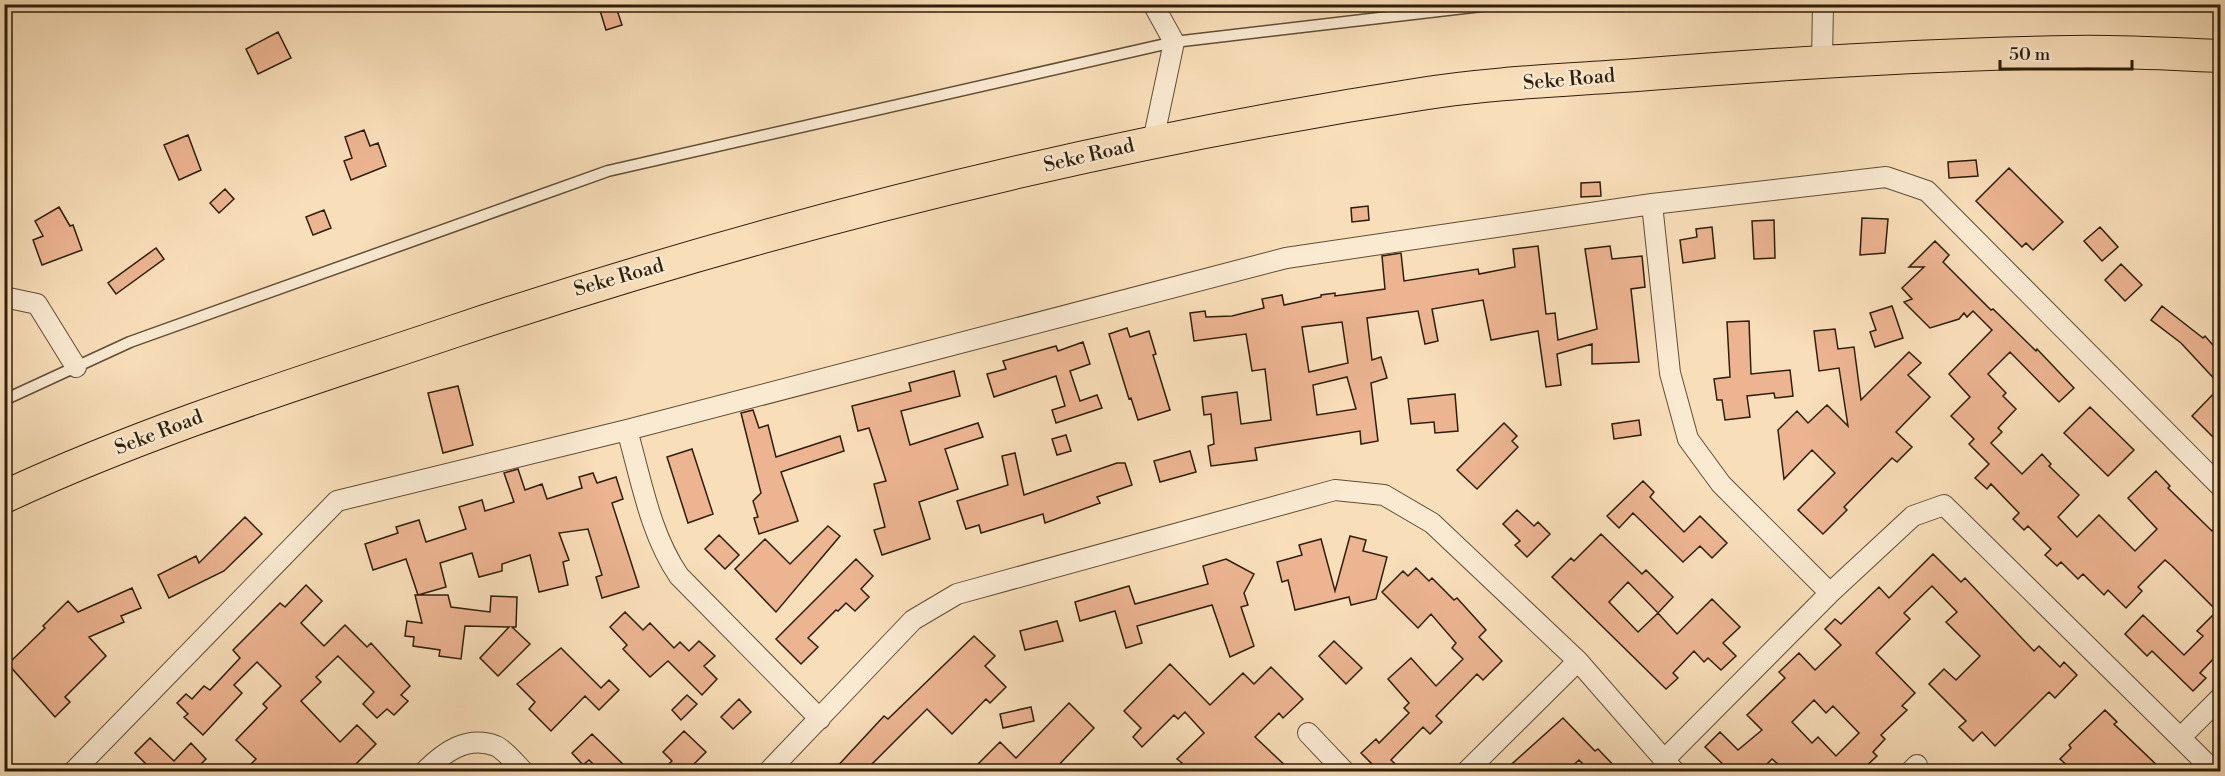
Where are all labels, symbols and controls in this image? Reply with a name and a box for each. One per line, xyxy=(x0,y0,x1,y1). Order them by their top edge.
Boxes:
scale bar xyxy=(2000,33,2132,71)
text: 50 m xyxy=(2009,43,2051,66)
street label: Seke Road xyxy=(1522,63,1617,96)
street label: Seke Road xyxy=(1041,133,1137,179)
street label: Seke Road xyxy=(571,253,667,303)
street label: Seke Road xyxy=(111,405,207,461)

